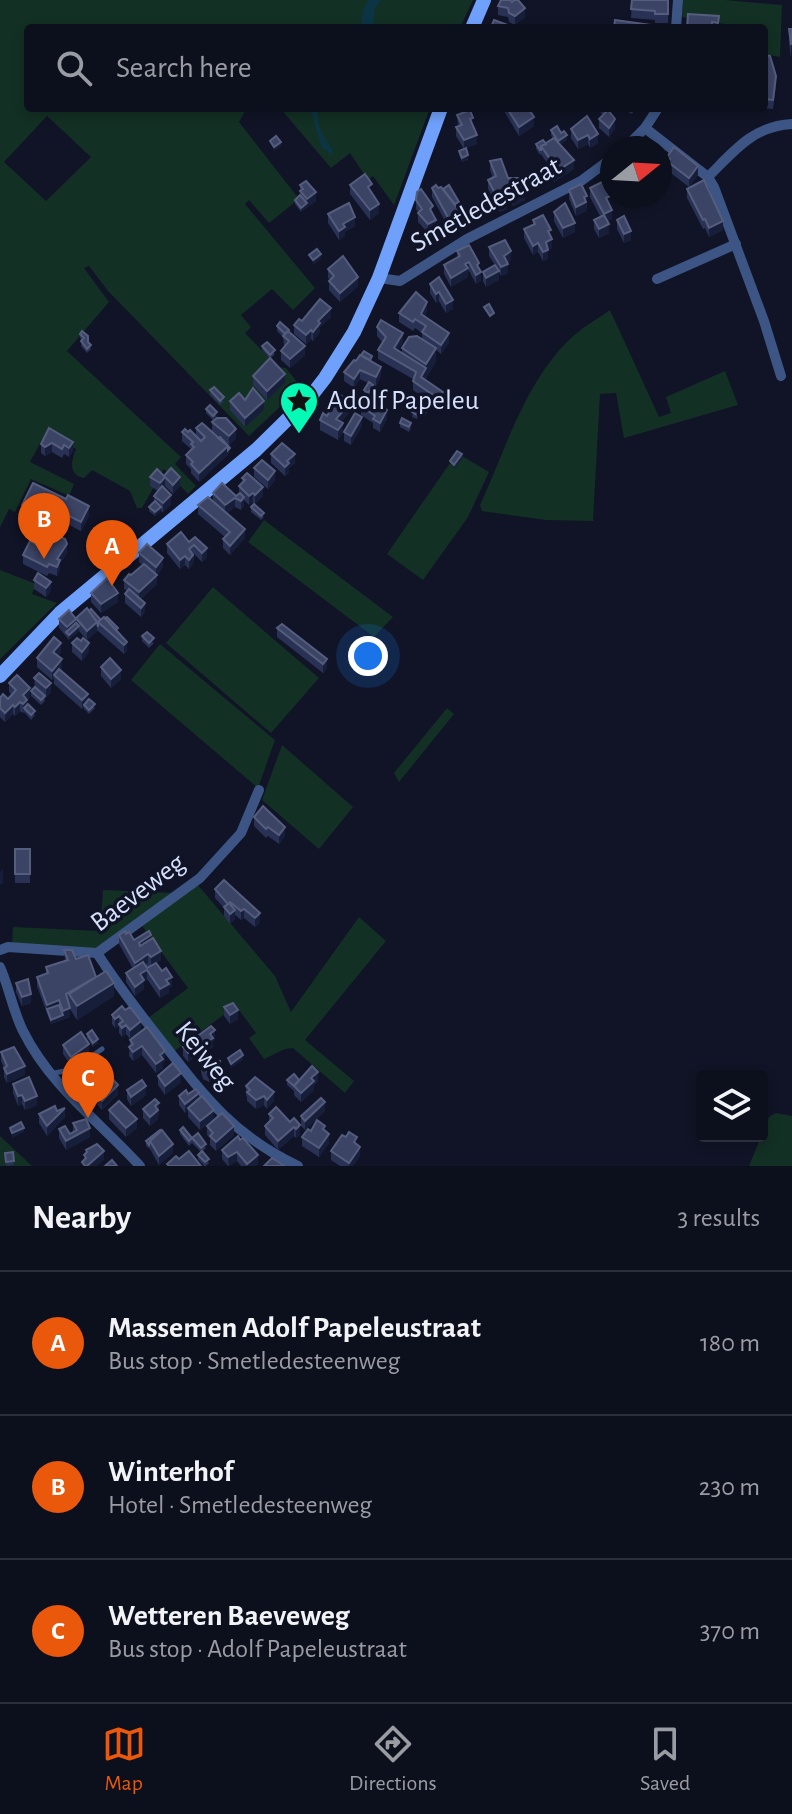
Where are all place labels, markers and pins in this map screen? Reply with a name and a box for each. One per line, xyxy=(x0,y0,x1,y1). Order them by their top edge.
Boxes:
place icon: Adolf Papeleu xyxy=(278,380,320,435)
place label: Adolf Papeleu xyxy=(327,387,479,415)
pin: B xyxy=(18,493,70,559)
pin: A xyxy=(86,520,138,586)
pin: C xyxy=(62,1052,114,1118)

